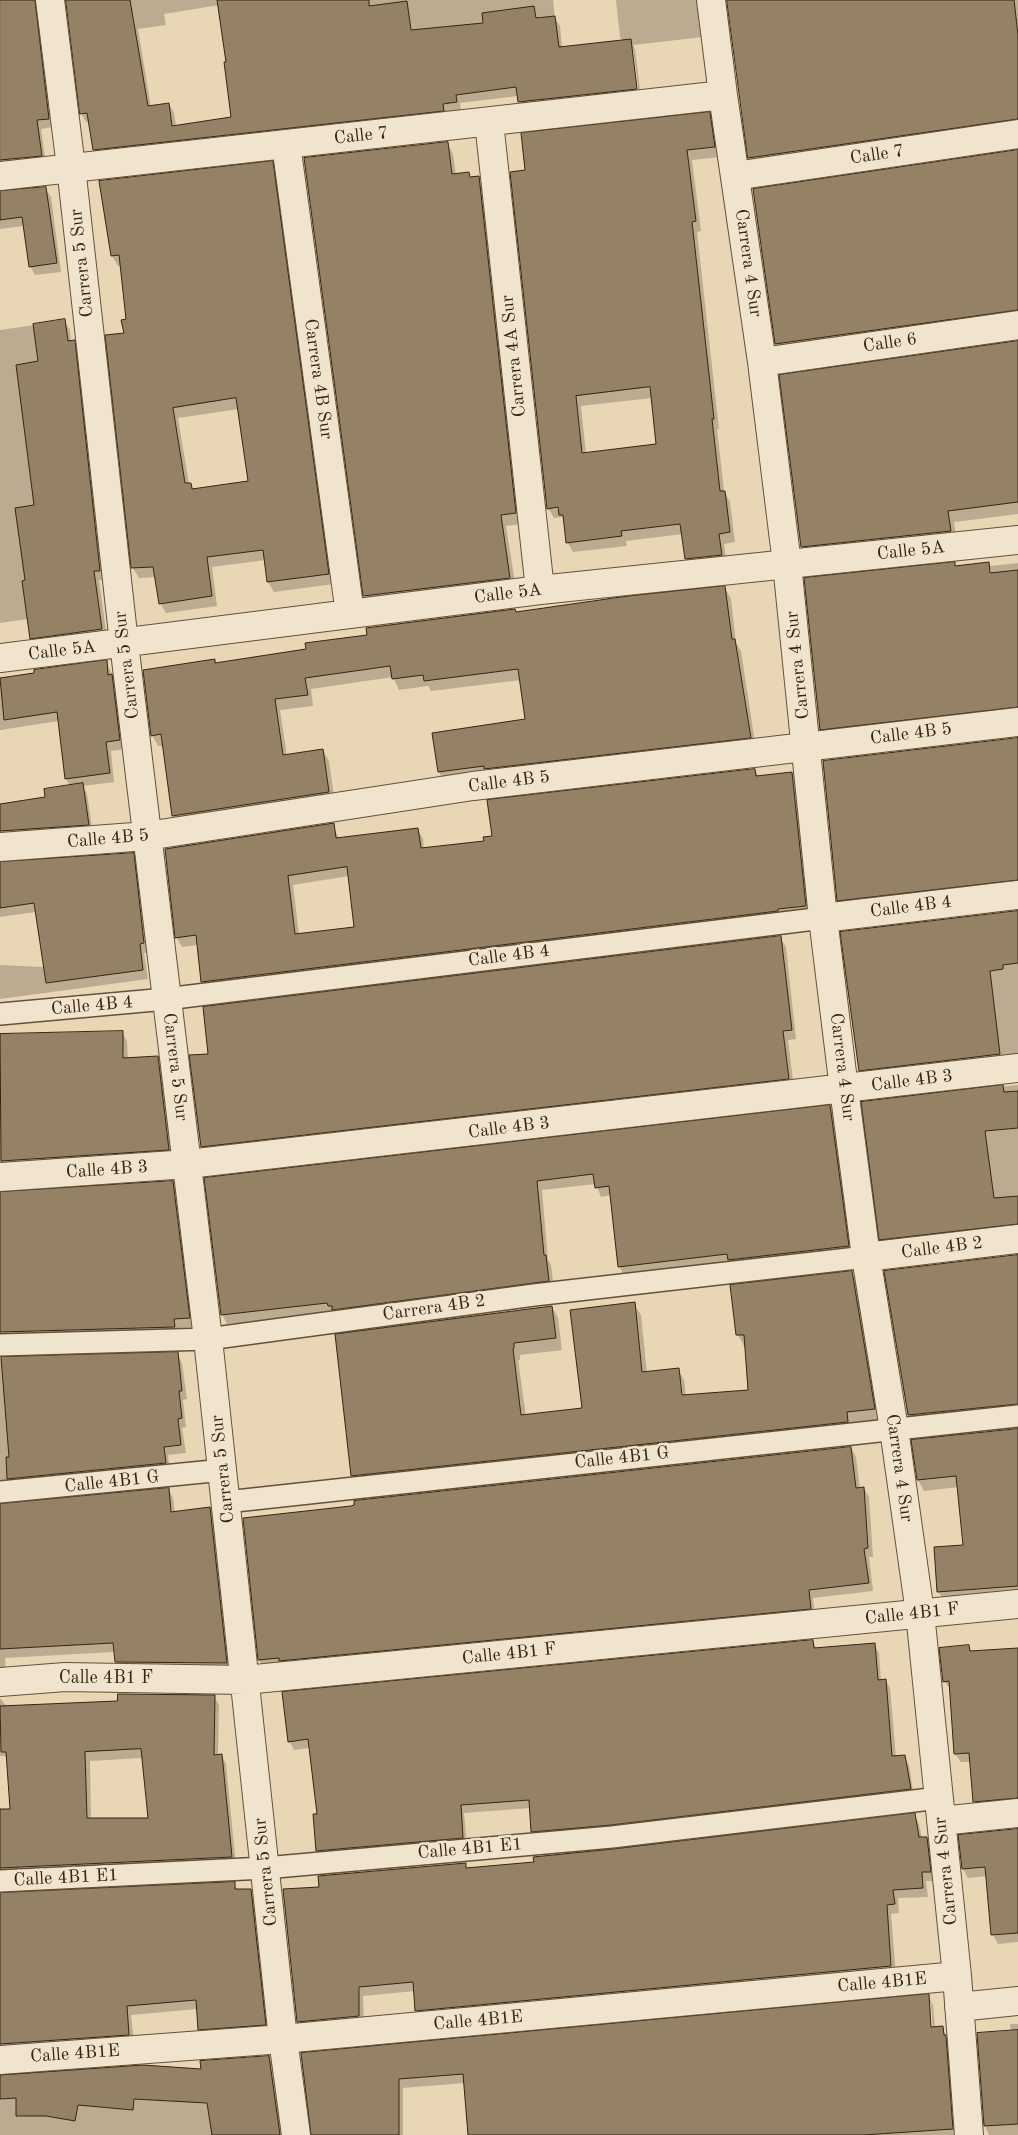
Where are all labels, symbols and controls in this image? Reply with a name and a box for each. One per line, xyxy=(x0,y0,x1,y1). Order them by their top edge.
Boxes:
street label: Calle 7 xyxy=(333,122,389,150)
street label: Calle 7 xyxy=(849,141,905,169)
street label: Carrera 5 Sur xyxy=(66,208,98,318)
street label: Carrera 4 Sur xyxy=(730,208,766,318)
street label: Carrera 4A Sur xyxy=(497,294,531,418)
street label: Carrera 4B Sur xyxy=(299,317,337,441)
street label: Calle 6 xyxy=(862,329,918,357)
street label: Calle 5A xyxy=(876,537,946,565)
street label: Calle 5A xyxy=(473,579,543,609)
street label: Carrera 5 Sur xyxy=(110,610,144,720)
street label: Carrera 4 Sur xyxy=(782,610,814,720)
street label: Calle 5A xyxy=(27,636,97,666)
street label: Calle 4B 5 xyxy=(869,718,953,750)
street label: Calle 4B 5 xyxy=(467,766,551,798)
street label: Calle 4B 5 xyxy=(66,825,150,853)
street label: Calle 4B 4 xyxy=(869,891,953,923)
street label: Calle 4B 4 xyxy=(467,940,551,972)
street label: Calle 4B 4 xyxy=(50,992,134,1020)
street label: Carrera 5 Sur xyxy=(158,1012,192,1122)
street label: Carrera 4 Sur xyxy=(825,1012,859,1122)
street label: Calle 4B 3 xyxy=(870,1065,954,1097)
street label: Calle 4B 3 xyxy=(467,1112,551,1144)
street label: Calle 4B 3 xyxy=(65,1156,149,1184)
street label: Calle 4B 2 xyxy=(900,1232,984,1264)
street label: Carrera 4B 2 xyxy=(381,1290,487,1326)
street label: Carrera 4 Sur xyxy=(881,1413,917,1523)
street label: Carrera 5 Sur xyxy=(207,1414,239,1524)
street label: Calle 4B1 G xyxy=(573,1442,671,1474)
street label: Calle 4B1 G xyxy=(63,1466,161,1498)
street label: Calle 4B1 F xyxy=(864,1598,960,1630)
street label: Calle 4B1 F xyxy=(461,1638,557,1670)
street label: Calle 4B1 F xyxy=(59,1667,153,1689)
street label: Carrera 4 Sur xyxy=(930,1816,962,1926)
street label: Carrera 5 Sur xyxy=(250,1817,282,1927)
street label: Calle 4B1 E1 xyxy=(417,1834,523,1864)
street label: Calle 4B1 E1 xyxy=(13,1864,119,1892)
street label: Calle 4B1E xyxy=(836,1968,928,1998)
street label: Calle 4B1E xyxy=(432,2006,524,2036)
street label: Calle 4B1E xyxy=(29,2040,121,2068)

